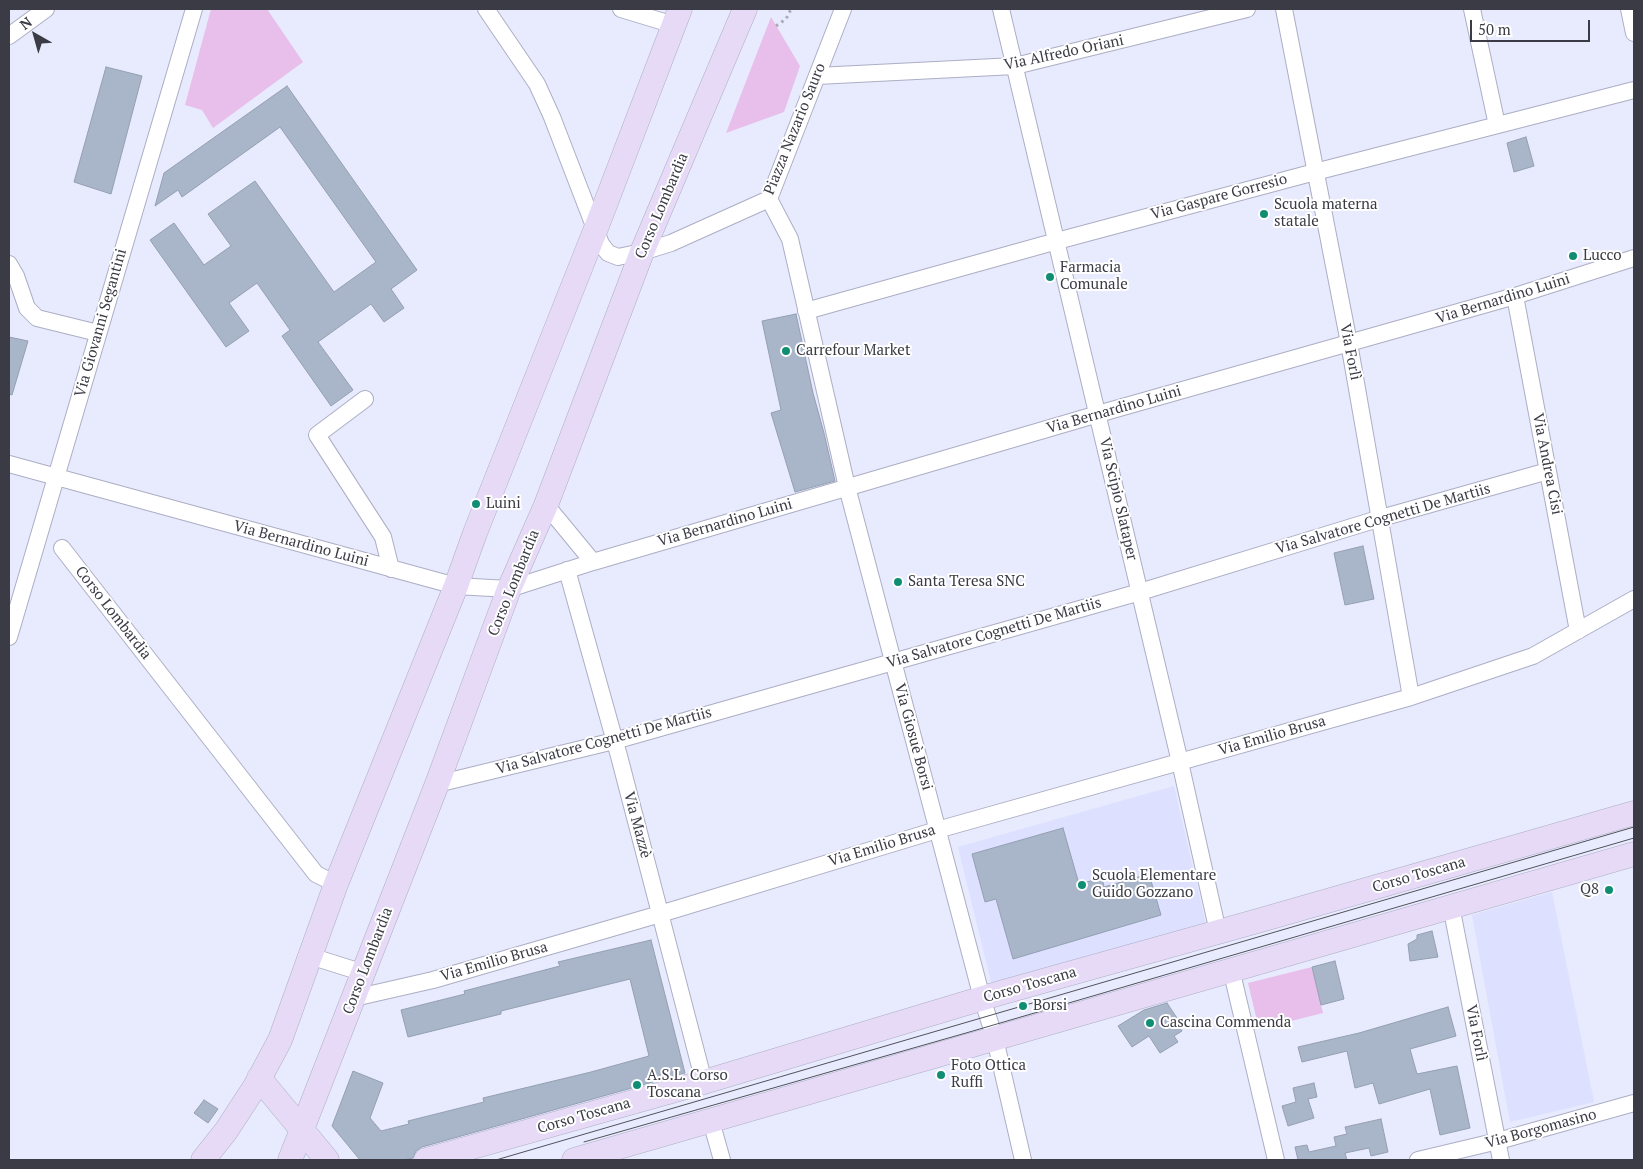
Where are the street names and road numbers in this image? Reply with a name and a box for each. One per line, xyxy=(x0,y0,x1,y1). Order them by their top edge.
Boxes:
street label: Via Alfredo Oriani xyxy=(1003,32,1125,74)
street label: Piazza Nazario Sauro xyxy=(760,60,830,198)
street label: Corso Lombardia xyxy=(632,150,692,262)
street label: Via Gaspare Gorresio xyxy=(1149,170,1289,224)
street label: Via Giovanni Segantini xyxy=(71,247,131,399)
street label: Via Bernardino Luini xyxy=(1434,270,1572,328)
street label: Via Forlì xyxy=(1336,322,1364,382)
street label: Via Bernardino Luini xyxy=(1045,382,1183,438)
street label: Via Andrea Cisi xyxy=(1528,412,1566,516)
street label: Via Scipio Slataper xyxy=(1095,436,1141,562)
street label: Via Salvatore Cognetti De Martiis xyxy=(1274,480,1492,558)
street label: Via Bernardino Luini xyxy=(656,495,794,551)
street label: Via Bernardino Luini xyxy=(231,517,371,571)
street label: Corso Lombardia xyxy=(484,527,544,639)
street label: Corso Lombardia xyxy=(71,563,155,663)
street label: Via Salvatore Cognetti De Martiis xyxy=(885,594,1103,672)
street label: Via Giosuè Borsi xyxy=(890,682,936,792)
street label: Via Salvatore Cognetti De Martiis xyxy=(494,704,714,778)
street label: Via Emilio Brusa xyxy=(1216,712,1328,760)
street label: Via Mazzè xyxy=(619,790,655,860)
street label: Via Emilio Brusa xyxy=(826,821,938,871)
street label: Corso Toscana xyxy=(1370,853,1468,897)
street label: Corso Lombardia xyxy=(339,905,397,1017)
street label: Via Emilio Brusa xyxy=(438,938,550,986)
street label: Corso Toscana xyxy=(981,963,1079,1007)
street label: Via Forlì xyxy=(1462,1003,1490,1063)
street label: Corso Toscana xyxy=(535,1094,633,1138)
street label: Via Borgomasino xyxy=(1484,1106,1598,1152)

